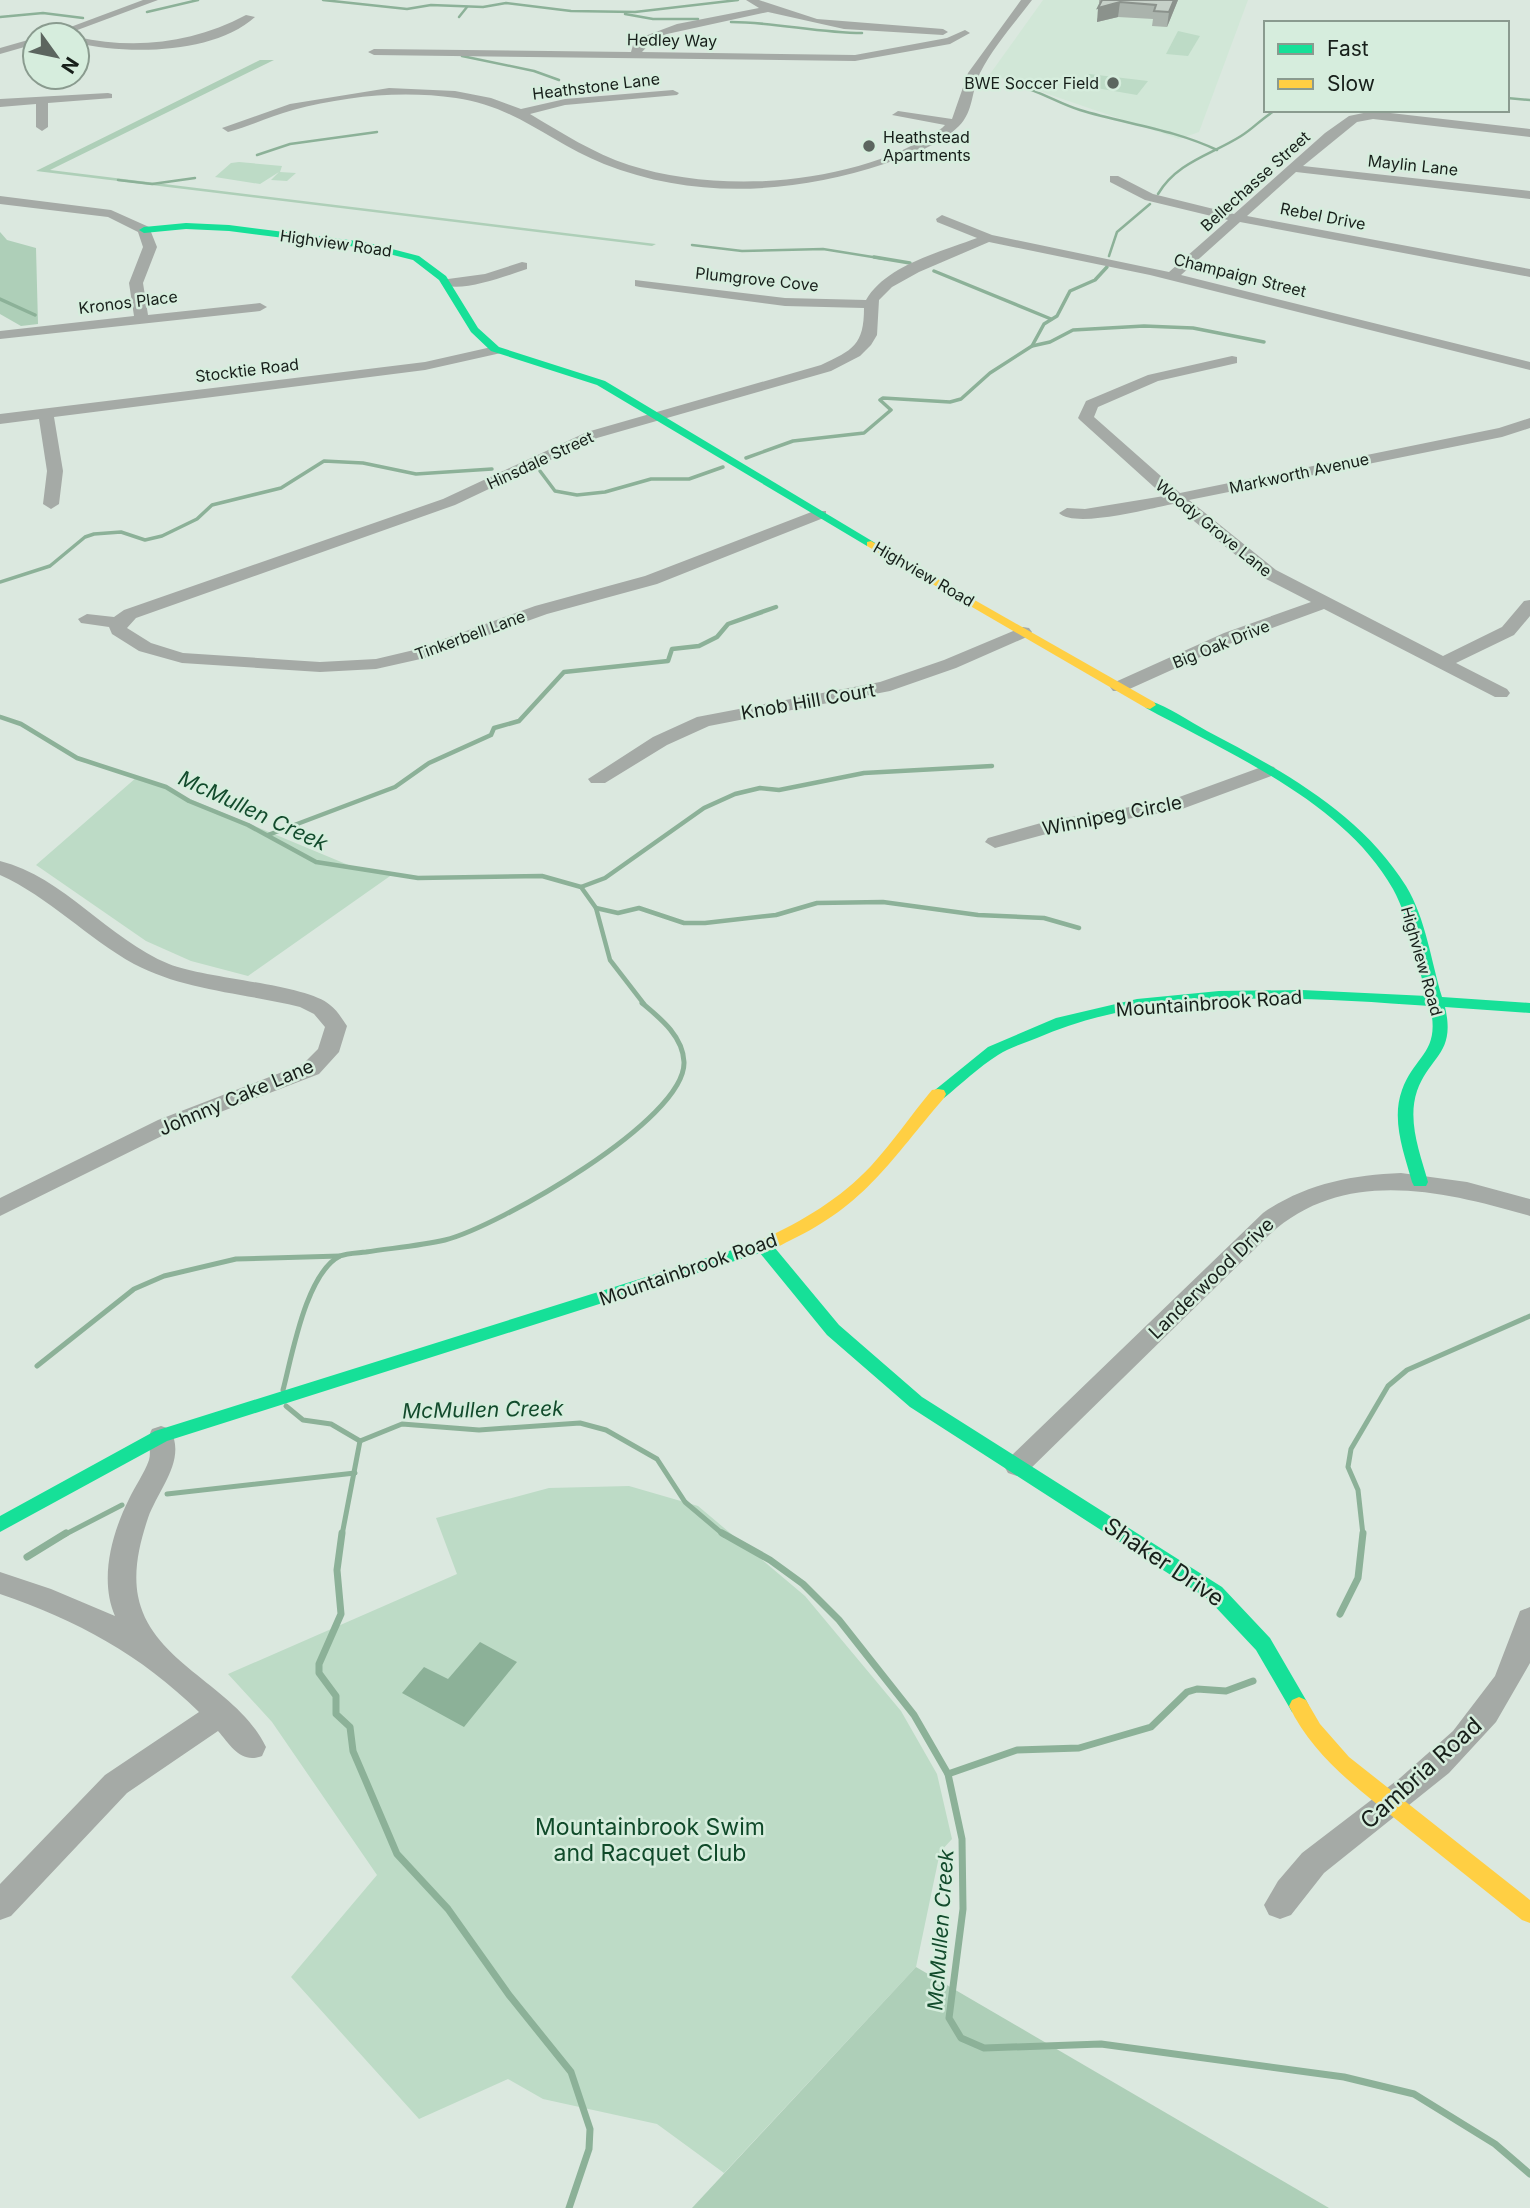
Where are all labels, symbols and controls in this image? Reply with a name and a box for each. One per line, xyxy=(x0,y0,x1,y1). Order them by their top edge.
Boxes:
north arrow xyxy=(21,21,91,91)
legend xyxy=(1264,21,1509,112)
street label: Hedley Way xyxy=(627,29,717,51)
text: Fast xyxy=(1327,36,1369,61)
text: N xyxy=(56,53,83,77)
street label: Heathstone Lane xyxy=(531,68,661,104)
text: Slow xyxy=(1327,71,1375,96)
place label: BWE Soccer Field xyxy=(964,73,1099,93)
marker: BWE Soccer Field xyxy=(1105,75,1121,91)
place label: Heathstead Apartments xyxy=(883,127,971,165)
street label: Bellechasse Street xyxy=(1196,127,1314,235)
marker: Heathstead Apartments xyxy=(861,138,877,154)
street label: Maylin Lane xyxy=(1367,150,1459,180)
street label: Rebel Drive xyxy=(1279,198,1367,234)
street label: Highview Road xyxy=(279,225,393,261)
street label: Champaign Street xyxy=(1172,249,1308,301)
street label: Plumgrove Cove xyxy=(694,263,820,295)
street label: Kronos Place xyxy=(77,286,179,318)
street label: Stocktie Road xyxy=(194,354,300,386)
street label: Hinsdale Street xyxy=(484,427,596,493)
street label: Markworth Avenue xyxy=(1227,448,1371,498)
street label: Woody Grove Lane xyxy=(1152,475,1276,581)
street label: Highview Road xyxy=(870,537,978,611)
street label: Tinkerbell Lane xyxy=(412,606,528,664)
street label: Big Oak Drive xyxy=(1170,615,1272,673)
street label: Knob Hill Court xyxy=(739,678,877,725)
water label: McMullen Creek xyxy=(175,765,332,856)
street label: Winnipeg Circle xyxy=(1040,791,1184,840)
street label: Highview Road xyxy=(1397,904,1447,1018)
street label: Mountainbrook Road xyxy=(1115,986,1303,1021)
street label: Johnny Cake Lane xyxy=(155,1054,317,1141)
street label: Landerwood Drive xyxy=(1144,1213,1279,1344)
street label: Mountainbrook Road xyxy=(596,1228,780,1311)
water label: McMullen Creek xyxy=(402,1396,564,1423)
street label: Shaker Drive xyxy=(1099,1512,1229,1612)
street label: Cambria Road xyxy=(1355,1711,1487,1835)
park label: Mountainbrook Swim and Racquet Club xyxy=(535,1813,765,1867)
water label: McMullen Creek xyxy=(922,1848,959,2011)

